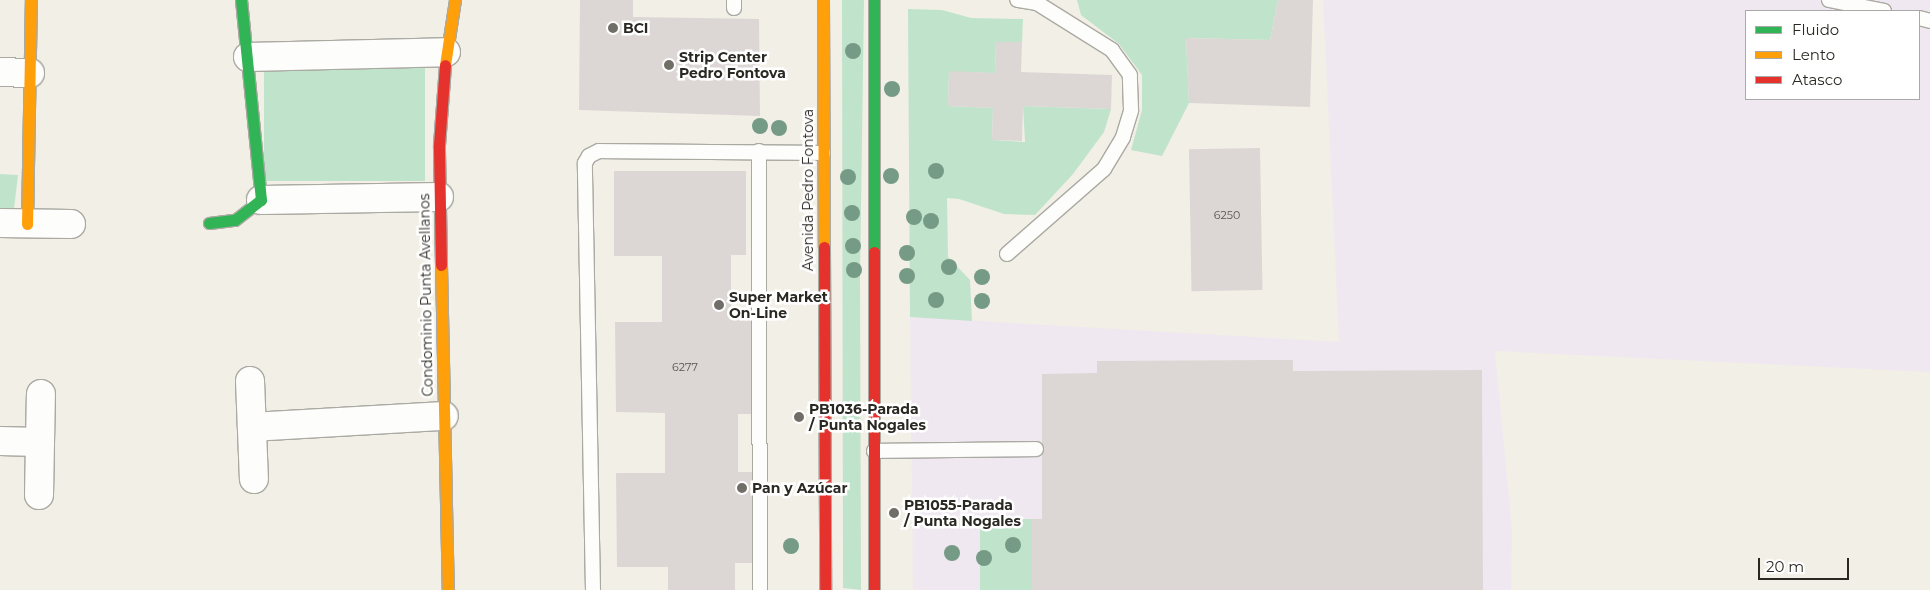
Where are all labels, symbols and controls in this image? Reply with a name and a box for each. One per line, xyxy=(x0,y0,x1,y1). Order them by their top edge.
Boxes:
legend xyxy=(1745,10,1920,100)
place label: BCI xyxy=(623,20,648,36)
text: Fluido xyxy=(1792,20,1839,39)
marker: BCI xyxy=(607,22,619,34)
text: Lento xyxy=(1792,45,1835,64)
place label: Strip Center Pedro Fontova xyxy=(679,49,786,82)
marker: Strip Center Pedro Fontova xyxy=(663,59,675,71)
text: Atasco xyxy=(1792,70,1842,89)
street label: Avenida Pedro Fontova xyxy=(800,109,816,271)
street label: Condominio Punta Avellanos xyxy=(416,193,436,397)
house number: 6250 xyxy=(1214,208,1240,222)
place label: Super Market On-Line xyxy=(729,289,828,322)
marker: Super Market On-Line xyxy=(713,299,725,311)
house number: 6277 xyxy=(672,360,698,374)
place label: PB1036-Parada / Punta Nogales xyxy=(809,401,926,434)
marker: PB1036-Parada / Punta Nogales xyxy=(793,411,805,423)
place label: Pan y Azúcar xyxy=(752,480,848,496)
marker: Pan y Azúcar xyxy=(736,482,748,494)
place label: PB1055-Parada / Punta Nogales xyxy=(904,497,1021,530)
marker: PB1055-Parada / Punta Nogales xyxy=(888,507,900,519)
scale bar xyxy=(1760,548,1851,580)
text: 20 m xyxy=(1766,557,1804,576)

